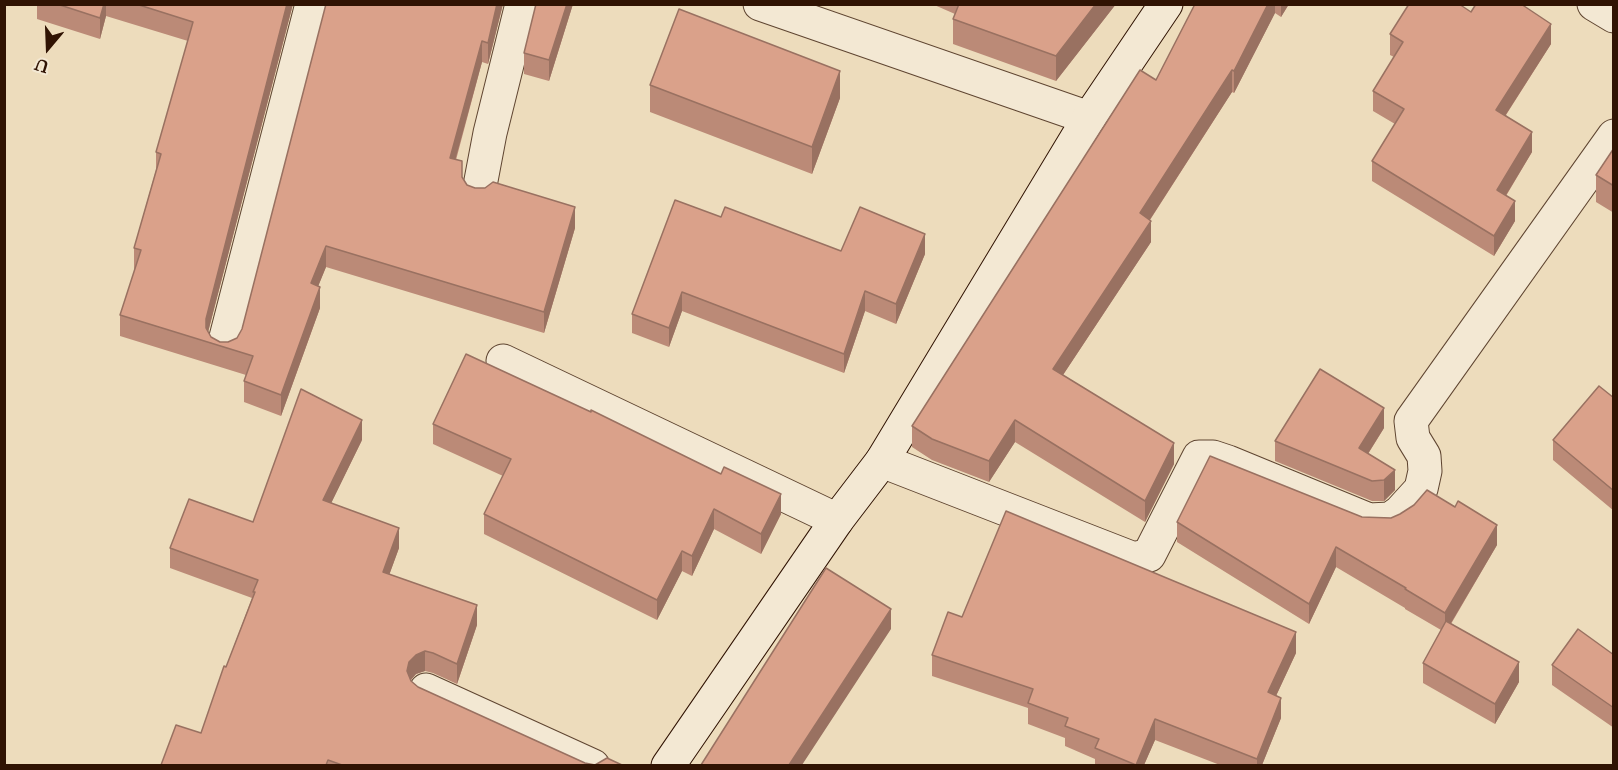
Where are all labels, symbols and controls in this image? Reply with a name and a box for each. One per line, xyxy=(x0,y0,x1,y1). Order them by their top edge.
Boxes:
north arrow xyxy=(18,18,78,78)
text: U xyxy=(33,53,52,77)

